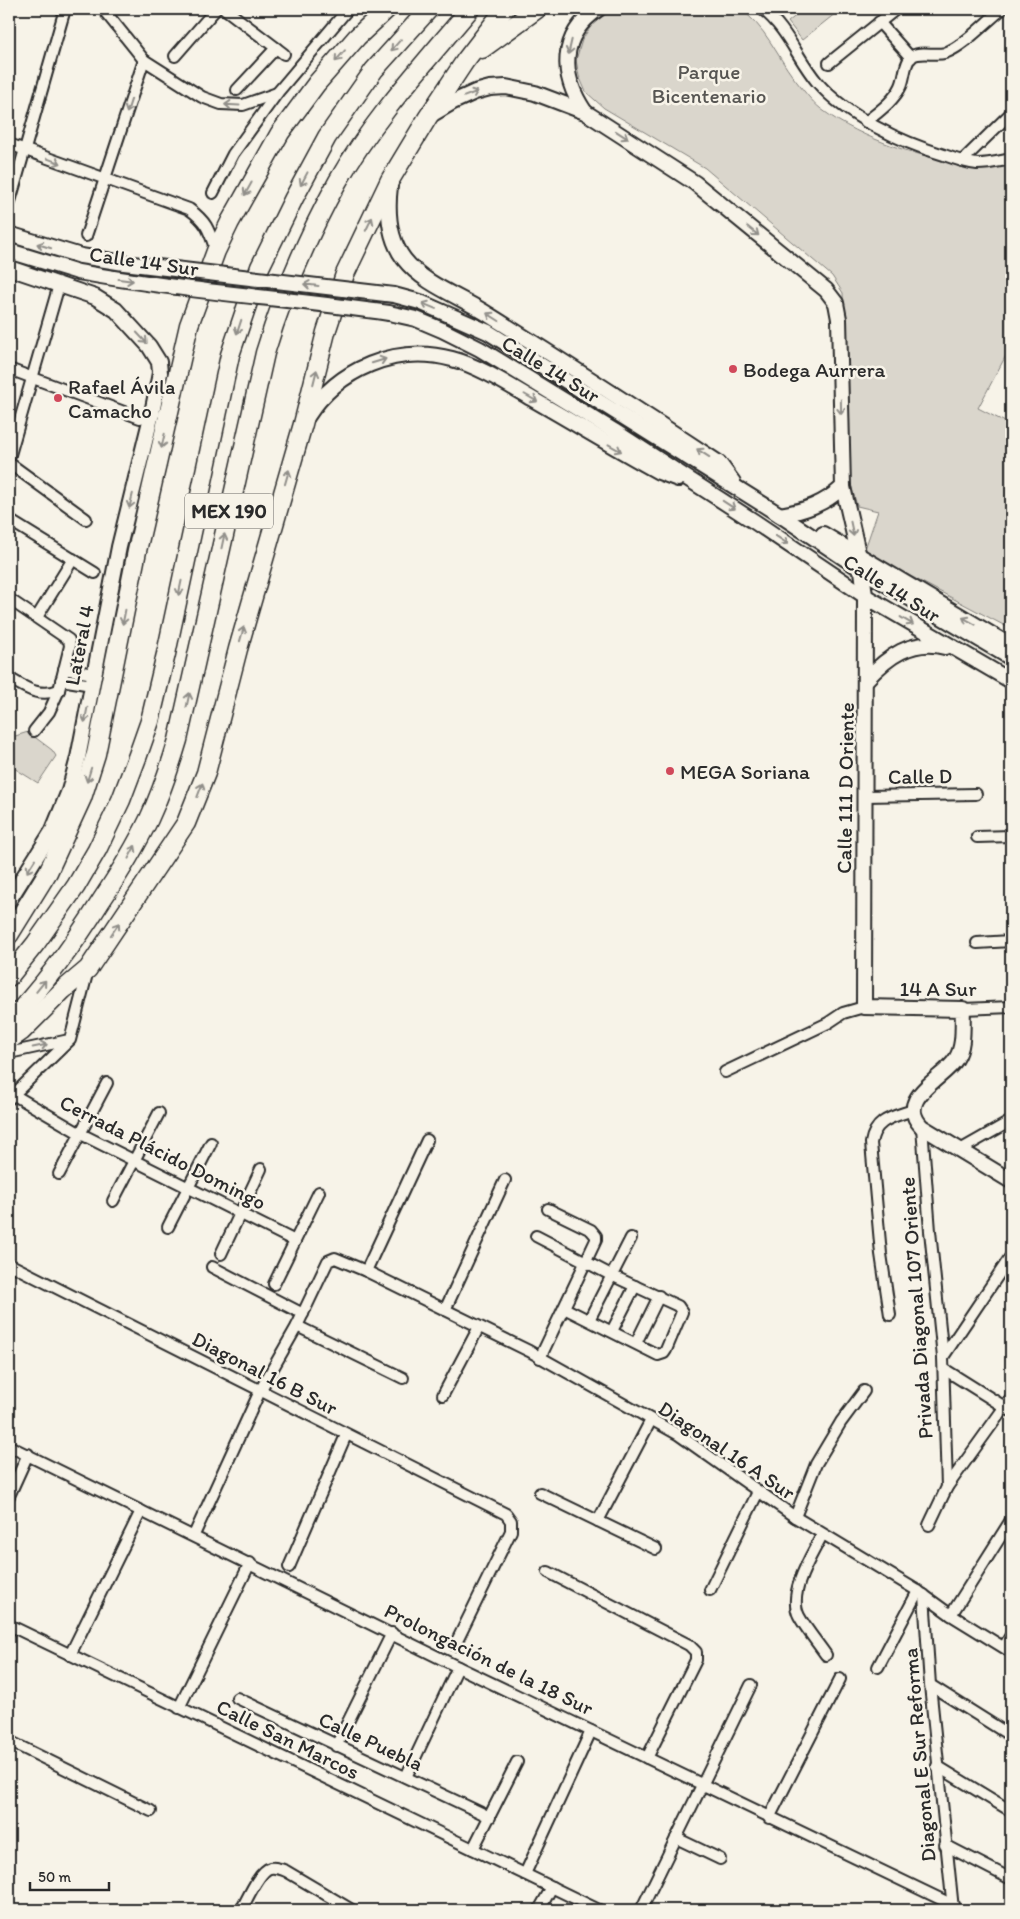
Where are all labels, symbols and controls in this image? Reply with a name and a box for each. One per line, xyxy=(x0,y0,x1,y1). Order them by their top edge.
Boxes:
one-way arrow xyxy=(564,38,574,54)
one-way arrow xyxy=(391,39,402,52)
one-way arrow xyxy=(335,49,346,62)
park label: Parque Bicentenario xyxy=(652,59,766,108)
one-way arrow xyxy=(463,89,478,98)
one-way arrow xyxy=(124,98,133,113)
one-way arrow xyxy=(224,100,240,110)
one-way arrow xyxy=(614,131,628,141)
one-way arrow xyxy=(47,158,62,167)
one-way arrow xyxy=(299,171,309,185)
one-way arrow xyxy=(243,182,253,196)
one-way arrow xyxy=(364,217,374,232)
one-way arrow xyxy=(746,225,759,236)
one-way arrow xyxy=(37,240,53,250)
street label: Calle 14 Sur xyxy=(88,241,201,281)
one-way arrow xyxy=(118,276,134,286)
one-way arrow xyxy=(303,280,319,290)
one-way arrow xyxy=(422,300,437,310)
one-way arrow xyxy=(486,312,500,322)
one-way arrow xyxy=(234,319,243,334)
street label: Calle 14 Sur xyxy=(497,330,605,408)
one-way arrow xyxy=(136,331,148,344)
one-way arrow xyxy=(370,356,386,366)
place label: Bodega Aurrera xyxy=(743,357,886,382)
marker: Bodega Aurrera xyxy=(727,363,739,375)
one-way arrow xyxy=(310,370,320,386)
place label: Rafael Ávila Camacho xyxy=(68,374,175,423)
marker: Rafael Ávila Camacho xyxy=(52,392,64,404)
one-way arrow xyxy=(523,393,537,403)
one-way arrow xyxy=(836,399,846,415)
one-way arrow xyxy=(158,433,167,449)
one-way arrow xyxy=(607,443,622,453)
one-way arrow xyxy=(696,448,710,458)
one-way arrow xyxy=(283,470,293,486)
one-way arrow xyxy=(125,493,135,509)
road number: MEX 190 xyxy=(185,494,273,528)
one-way arrow xyxy=(721,500,735,510)
one-way arrow xyxy=(848,520,858,536)
one-way arrow xyxy=(219,533,228,549)
one-way arrow xyxy=(775,535,789,545)
street label: Calle 14 Sur xyxy=(839,548,946,628)
one-way arrow xyxy=(175,579,184,595)
street label: Lateral 4 xyxy=(59,602,99,687)
one-way arrow xyxy=(118,608,128,624)
one-way arrow xyxy=(963,615,977,625)
one-way arrow xyxy=(899,617,914,627)
one-way arrow xyxy=(238,626,248,642)
one-way arrow xyxy=(183,692,193,708)
street label: Calle 111 D Oriente xyxy=(831,702,859,874)
one-way arrow xyxy=(81,707,90,723)
place label: MEGA Soriana xyxy=(680,759,810,784)
street label: Calle D xyxy=(888,763,952,789)
marker: MEGA Soriana xyxy=(664,765,676,777)
one-way arrow xyxy=(84,767,93,783)
one-way arrow xyxy=(196,783,205,799)
one-way arrow xyxy=(128,845,138,859)
one-way arrow xyxy=(25,858,35,872)
one-way arrow xyxy=(111,922,121,936)
street label: 14 A Sur xyxy=(899,976,977,1001)
one-way arrow xyxy=(35,980,46,993)
one-way arrow xyxy=(31,1041,47,1051)
street label: Cerrada Plácido Domingo xyxy=(56,1089,270,1215)
street label: Privada Diagonal 107 Oriente xyxy=(894,1176,938,1440)
street label: Diagonal 16 B Sur xyxy=(188,1326,342,1421)
street label: Diagonal 16 A Sur xyxy=(654,1395,801,1505)
street label: Prolongación de la 18 Sur xyxy=(381,1598,598,1721)
street label: Diagonal E Sur Reforma xyxy=(897,1647,941,1863)
street label: Calle San Marcos xyxy=(213,1694,363,1784)
street label: Calle Puebla xyxy=(315,1706,427,1776)
scale bar xyxy=(30,1859,109,1891)
text: 50 m xyxy=(38,1868,71,1886)

